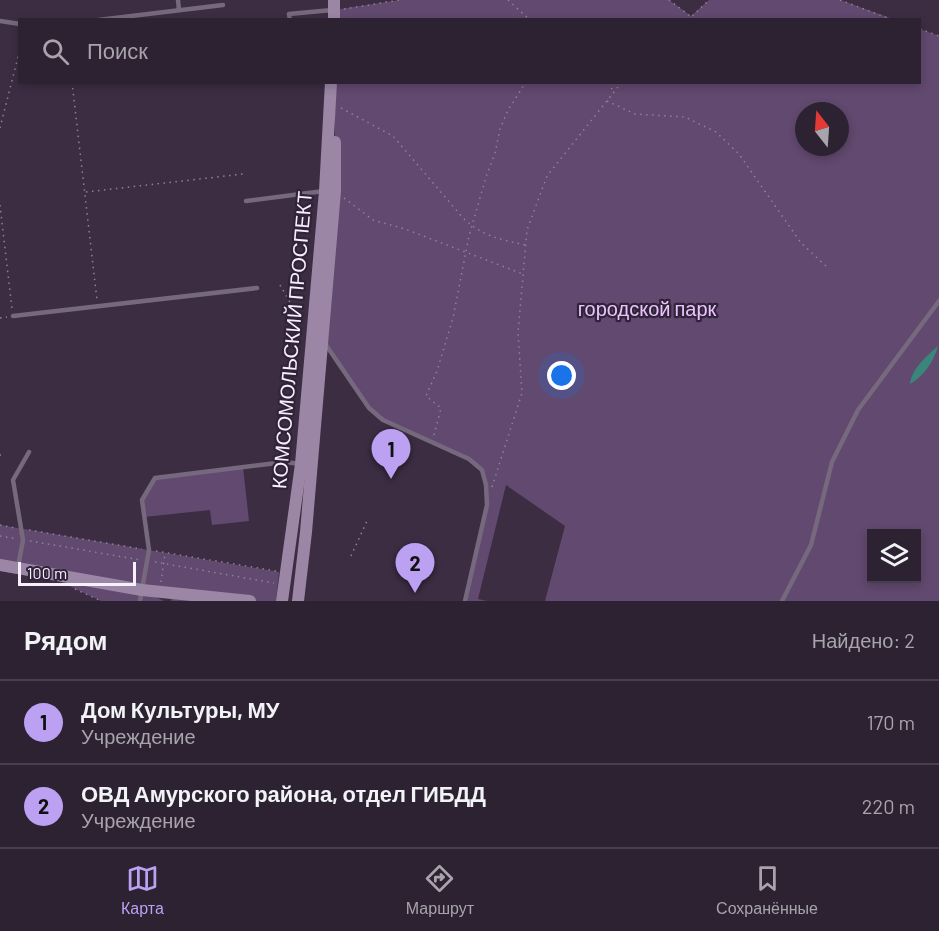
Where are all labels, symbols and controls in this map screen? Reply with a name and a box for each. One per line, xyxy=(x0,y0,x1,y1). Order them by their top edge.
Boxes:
search box xyxy=(18,18,921,84)
icon: search xyxy=(39,35,72,68)
text: Поиск xyxy=(87,37,148,63)
north arrow xyxy=(795,102,849,156)
street label: КОМСОМОЛЬСКИЙ ПРОСПЕКТ xyxy=(266,190,316,490)
park label: городской парк xyxy=(578,296,717,320)
your location xyxy=(547,361,576,390)
pin: 1 xyxy=(372,430,410,479)
map controls xyxy=(867,529,921,583)
button: layers xyxy=(867,529,921,583)
pin: 2 xyxy=(396,544,434,593)
scale bar xyxy=(18,559,136,586)
text: 100 m xyxy=(27,563,67,582)
text: Рядом xyxy=(24,624,107,655)
text: Найдено: 2 xyxy=(812,628,915,652)
text: Дом Культуры, МУ xyxy=(81,696,279,722)
text: 1 xyxy=(40,710,47,734)
text: 170 m xyxy=(867,710,915,734)
text: Учреждение xyxy=(81,724,196,748)
text: ОВД Амурского района, отдел ГИБДД xyxy=(81,780,486,806)
text: 2 xyxy=(38,794,49,818)
text: 220 m xyxy=(862,794,915,818)
text: Учреждение xyxy=(81,808,196,832)
tab: Карта xyxy=(121,862,164,918)
tab: Маршрут xyxy=(406,862,474,918)
tab: Сохранённые xyxy=(716,862,818,918)

